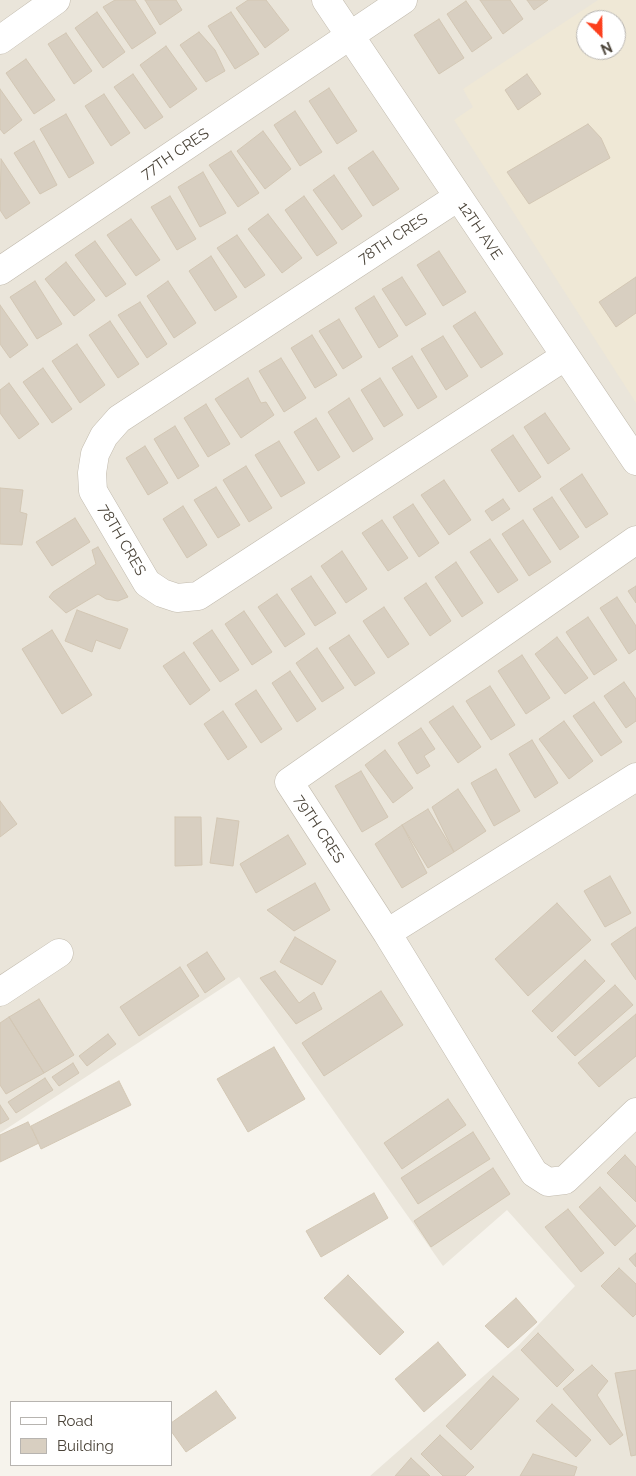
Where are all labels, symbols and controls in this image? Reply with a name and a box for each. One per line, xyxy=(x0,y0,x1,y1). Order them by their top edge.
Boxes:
north arrow xyxy=(576,10,626,60)
text: N xyxy=(598,38,615,57)
street label: 77TH CRES xyxy=(138,125,212,183)
street label: 12TH AVE xyxy=(454,199,506,263)
street label: 78TH CRES xyxy=(355,210,431,268)
street label: 78TH CRES xyxy=(94,501,150,579)
street label: 79TH CRES xyxy=(290,791,348,867)
legend xyxy=(10,1401,172,1466)
text: Road xyxy=(57,1412,93,1430)
text: Building xyxy=(57,1437,114,1455)

